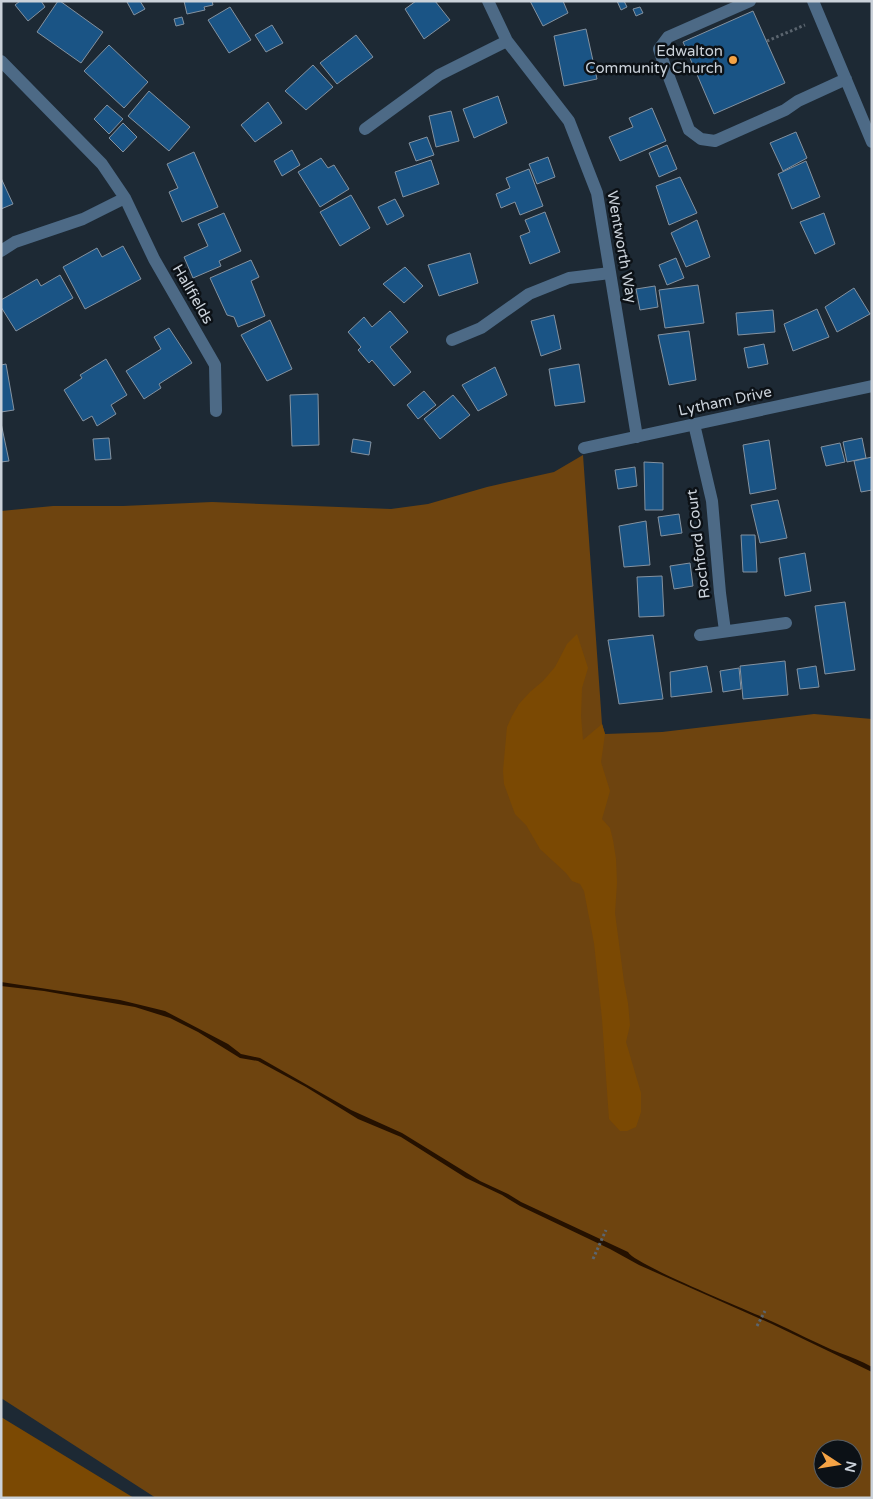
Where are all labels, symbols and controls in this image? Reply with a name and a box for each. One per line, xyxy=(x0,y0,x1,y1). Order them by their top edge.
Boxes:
place label: Edwalton Community Church xyxy=(585,42,723,77)
marker: Edwalton Community Church xyxy=(727,54,739,66)
street label: Wentworth Way xyxy=(603,189,641,305)
street label: Hallfields xyxy=(169,261,217,327)
street label: Lytham Drive xyxy=(677,382,773,420)
street label: Rochford Court xyxy=(682,488,714,600)
north arrow xyxy=(813,1439,863,1489)
text: N xyxy=(841,1459,860,1474)

